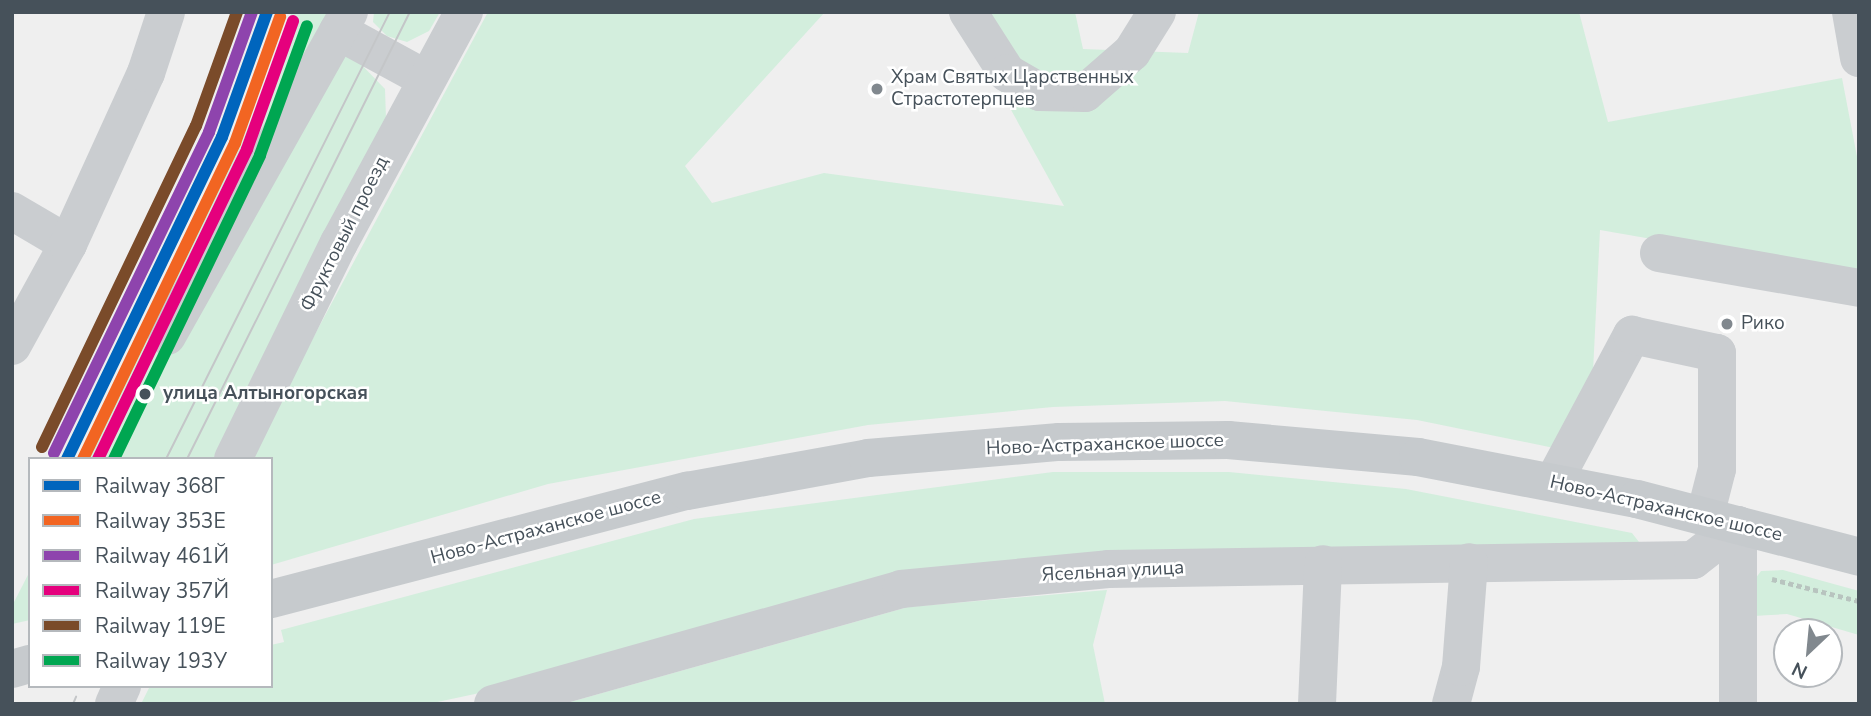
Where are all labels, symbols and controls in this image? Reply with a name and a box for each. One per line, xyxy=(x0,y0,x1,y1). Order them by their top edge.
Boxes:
place label: Храм Святых Царственных Страстотерпцев xyxy=(891,67,1134,111)
marker: Храм Святых Царственных Страстотерпцев xyxy=(869,81,885,97)
street label: Фруктовый проезд xyxy=(296,153,394,315)
place label: Рико xyxy=(1741,313,1785,335)
marker: Рико xyxy=(1719,316,1735,332)
marker: улица Алтыногорская xyxy=(133,382,157,406)
place label: улица Алтыногорская xyxy=(163,383,368,405)
street label: Ново-Астраханское шоссе xyxy=(986,429,1224,461)
legend xyxy=(28,457,273,688)
street label: Ново-Астраханское шоссе xyxy=(1548,471,1784,547)
text: Railway 368Г xyxy=(95,472,225,500)
street label: Ново-Астраханское шоссе xyxy=(428,486,664,570)
text: Railway 353Е xyxy=(95,507,226,535)
text: Railway 461Й xyxy=(95,542,229,570)
street label: Ясельная улица xyxy=(1041,557,1185,587)
text: Railway 357Й xyxy=(95,577,229,605)
text: Railway 119Е xyxy=(95,612,226,640)
north arrow xyxy=(1773,618,1843,688)
text: Railway 193У xyxy=(95,647,227,675)
text: N xyxy=(1788,655,1812,685)

